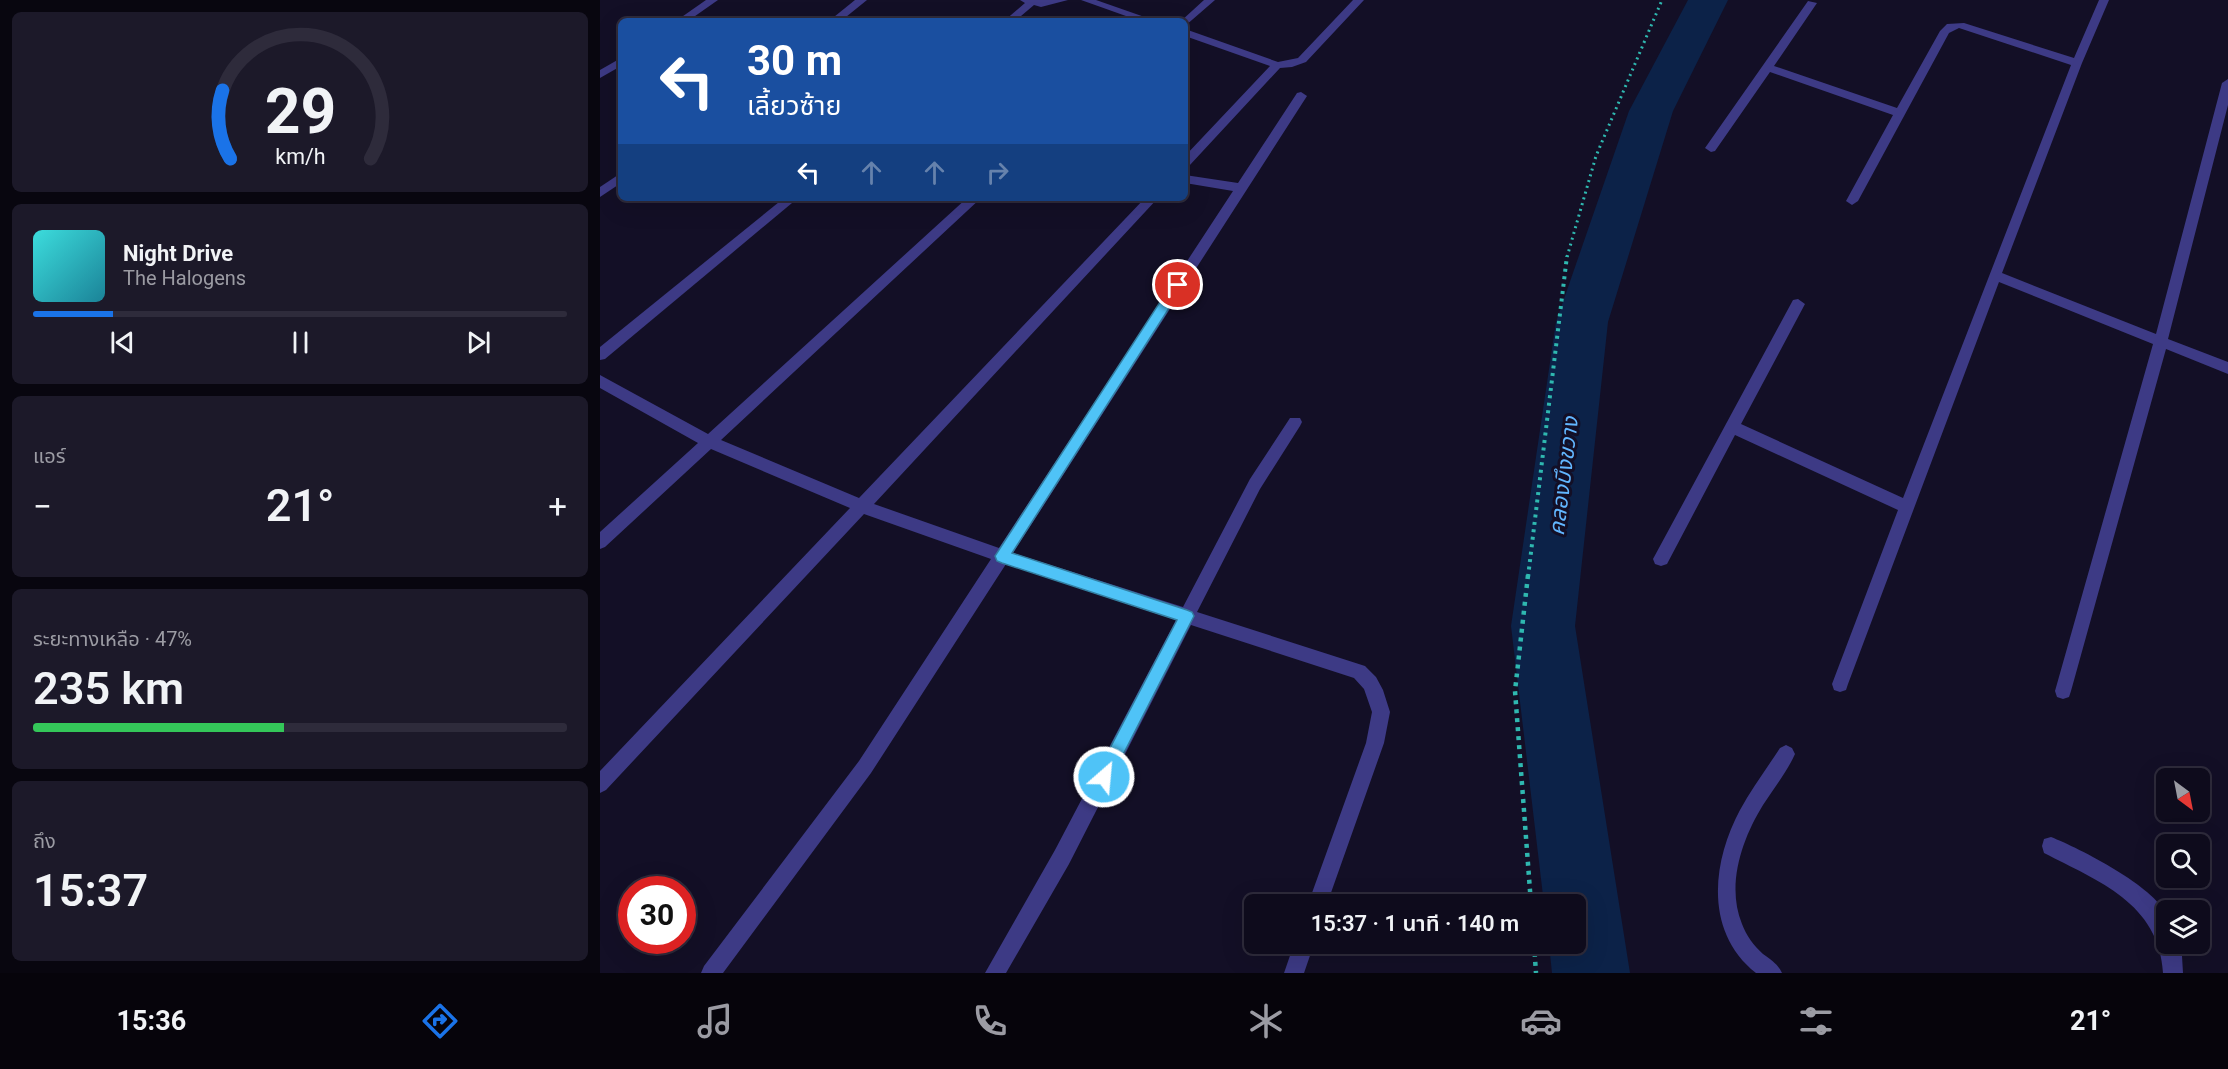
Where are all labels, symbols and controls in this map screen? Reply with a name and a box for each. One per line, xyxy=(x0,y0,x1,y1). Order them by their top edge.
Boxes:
text: 30 m xyxy=(747,36,842,85)
icon: left xyxy=(648,42,726,120)
text: 29 xyxy=(264,75,336,148)
text: เลี้ยวซ้าย xyxy=(747,90,841,122)
text: km/h xyxy=(275,144,325,169)
icon: left xyxy=(792,156,825,189)
icon: ahead xyxy=(855,156,888,189)
icon: ahead xyxy=(918,156,951,189)
icon: right xyxy=(981,156,1014,189)
text: Night Drive xyxy=(123,241,233,266)
pin xyxy=(1152,259,1203,310)
text: The Halogens xyxy=(123,266,246,290)
icon: arrive xyxy=(1161,268,1194,301)
icon: previous xyxy=(106,326,139,359)
icon: pause xyxy=(284,326,317,359)
icon: next xyxy=(462,326,495,359)
water label: คลองบึงขวาง xyxy=(1544,414,1583,537)
text: แอร์ xyxy=(33,444,65,468)
text: 21° xyxy=(266,479,334,532)
text: − xyxy=(33,487,52,526)
text: + xyxy=(548,487,567,526)
text: ระยะทางเหลือ · 47% xyxy=(33,627,192,651)
text: 235 km xyxy=(33,662,184,715)
position arrow xyxy=(1072,745,1136,809)
north arrow xyxy=(2156,768,2210,822)
map controls xyxy=(2156,768,2210,954)
text: ถึง xyxy=(33,829,56,853)
button: search xyxy=(2156,834,2210,888)
text: 15:37 xyxy=(33,864,148,917)
speed limit sign: 30 xyxy=(618,876,696,954)
button: layers xyxy=(2156,900,2210,954)
text: 15:37 · 1 นาที · 140 m xyxy=(1311,911,1519,936)
icon: directions xyxy=(419,1000,461,1042)
icon: music xyxy=(694,1000,736,1042)
icon: phone xyxy=(969,1000,1011,1042)
icon: climate xyxy=(1245,1000,1287,1042)
icon: car xyxy=(1520,1000,1562,1042)
icon: filters xyxy=(1795,1000,1837,1042)
text: 15:36 xyxy=(117,1005,186,1037)
text: 21° xyxy=(2070,1005,2111,1037)

